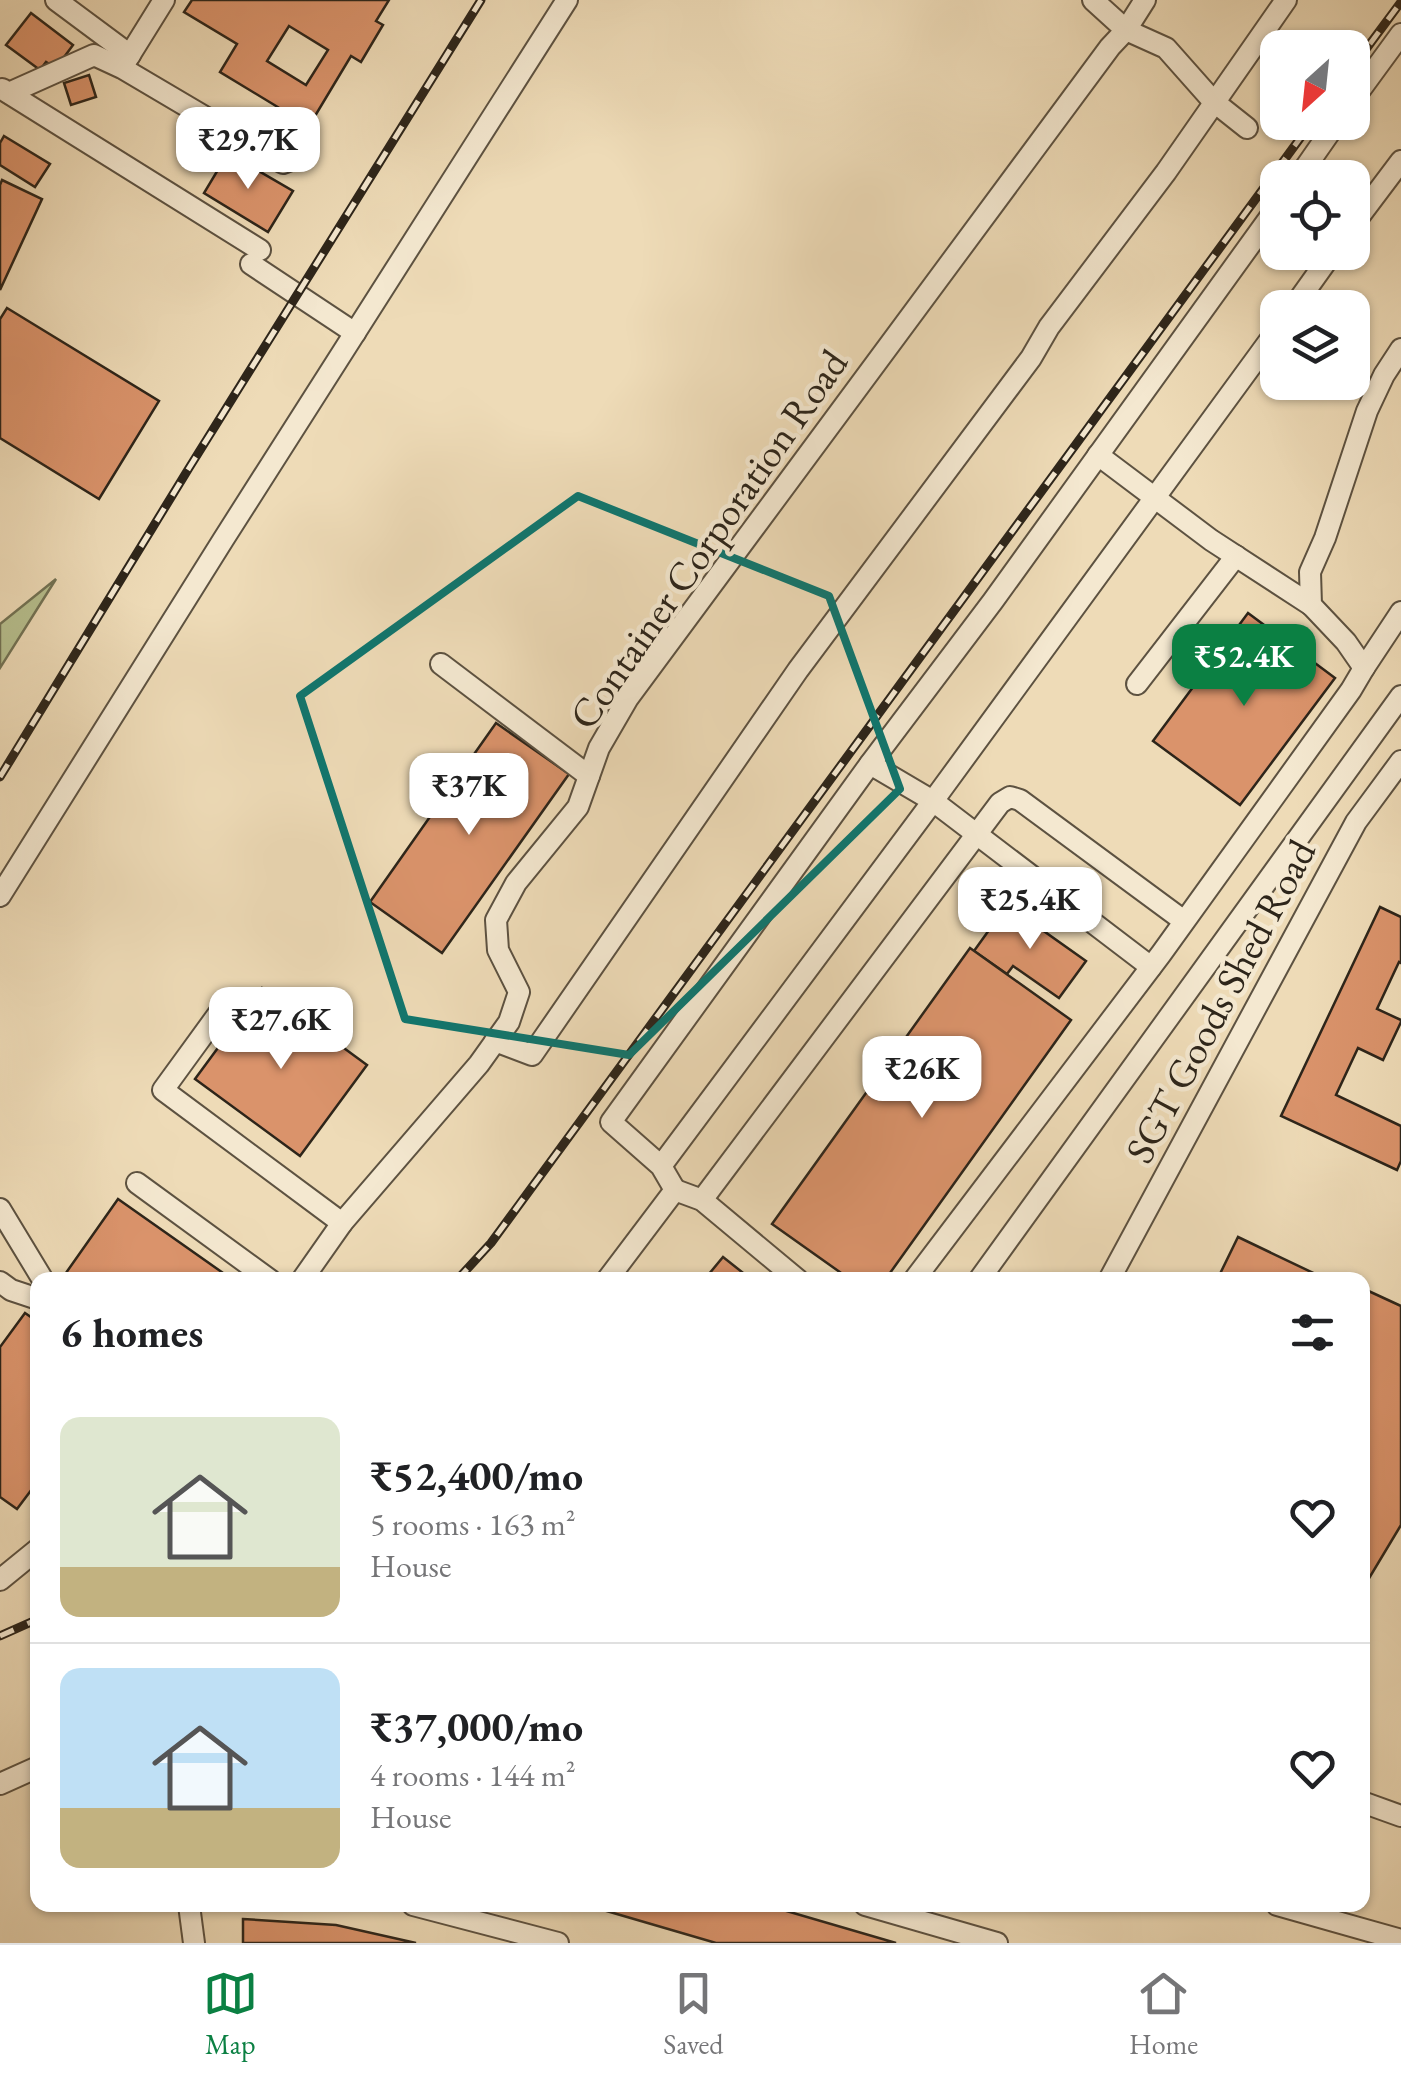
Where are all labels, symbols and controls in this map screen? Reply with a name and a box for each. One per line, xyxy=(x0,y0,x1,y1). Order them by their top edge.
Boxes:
north arrow xyxy=(1260,30,1370,140)
map controls xyxy=(1260,30,1370,400)
pin: ₹29.7K xyxy=(167,107,329,192)
text: ₹29.7K xyxy=(198,118,298,160)
button: locate xyxy=(1260,160,1370,270)
button: layers xyxy=(1260,290,1370,400)
street label: Container Corporation Road xyxy=(557,338,859,739)
pin: ₹52.4K xyxy=(1163,624,1325,709)
text: ₹52.4K xyxy=(1194,635,1294,677)
pin: ₹37K xyxy=(410,753,528,838)
text: ₹37K xyxy=(431,764,507,806)
street label: SGT Goods Shed Road xyxy=(1113,830,1328,1172)
pin: ₹25.4K xyxy=(949,867,1111,952)
text: ₹25.4K xyxy=(980,878,1080,920)
pin: ₹27.6K xyxy=(200,987,362,1072)
text: ₹27.6K xyxy=(231,998,331,1040)
pin: ₹26K xyxy=(863,1036,981,1121)
text: ₹26K xyxy=(884,1047,960,1089)
text: 6 homes xyxy=(60,1305,203,1360)
icon: filters xyxy=(1285,1305,1340,1360)
text: ₹52,400/mo xyxy=(370,1448,583,1503)
icon: home xyxy=(140,1457,260,1577)
icon: heart xyxy=(1285,1490,1340,1545)
text: 5 rooms · 163 m² xyxy=(370,1503,576,1545)
text: House xyxy=(370,1545,451,1587)
text: ₹37,000/mo xyxy=(370,1699,583,1754)
icon: home xyxy=(140,1708,260,1828)
icon: heart xyxy=(1285,1741,1340,1796)
text: 4 rooms · 144 m² xyxy=(370,1754,576,1796)
text: House xyxy=(370,1796,451,1838)
tab: Map xyxy=(203,1966,258,2062)
tab: Saved xyxy=(663,1966,723,2062)
tab: Home xyxy=(1129,1966,1198,2062)

